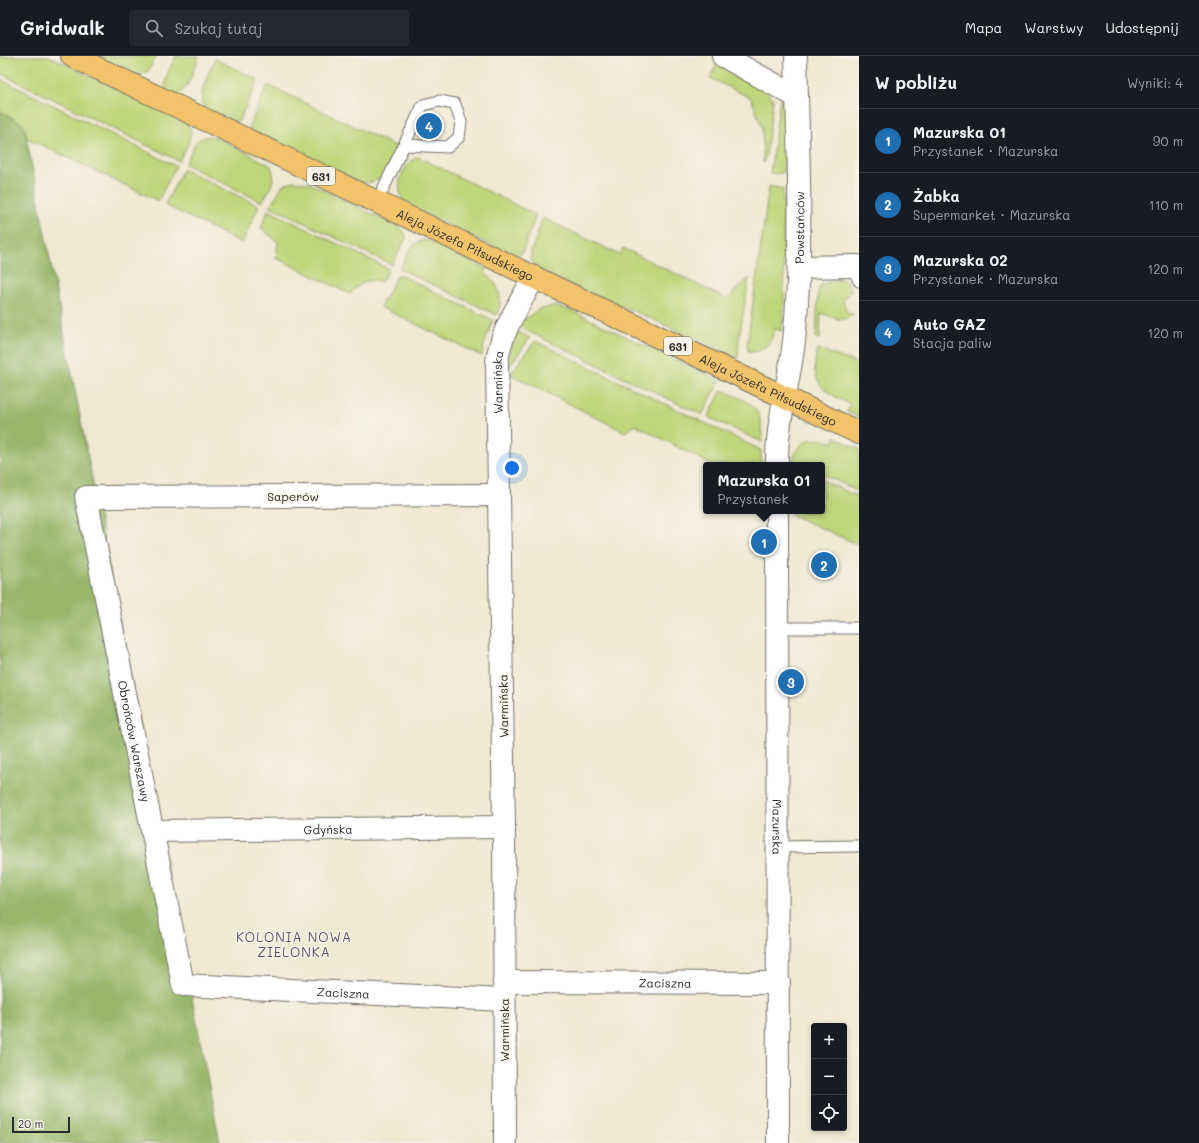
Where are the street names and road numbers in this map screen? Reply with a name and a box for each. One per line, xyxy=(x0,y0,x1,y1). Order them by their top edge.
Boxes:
road number: 631 xyxy=(307,167,335,185)
street label: Powstańców xyxy=(791,191,807,264)
street label: Aleja Józefa Piłsudskiego xyxy=(394,205,536,284)
road number: 631 xyxy=(664,337,692,355)
street label: Warmińska xyxy=(489,349,507,414)
street label: Aleja Józefa Piłsudskiego xyxy=(697,350,839,429)
street label: Saperów xyxy=(267,488,319,504)
street label: Warmińska xyxy=(494,674,512,738)
street label: Obrońców Warszawy xyxy=(115,679,154,804)
street label: Mazurska xyxy=(769,799,786,855)
street label: Gdyńska xyxy=(303,821,353,837)
street label: Zaciszna xyxy=(638,974,692,991)
street label: Zaciszna xyxy=(316,983,370,1002)
street label: Warmińska xyxy=(496,998,512,1062)

